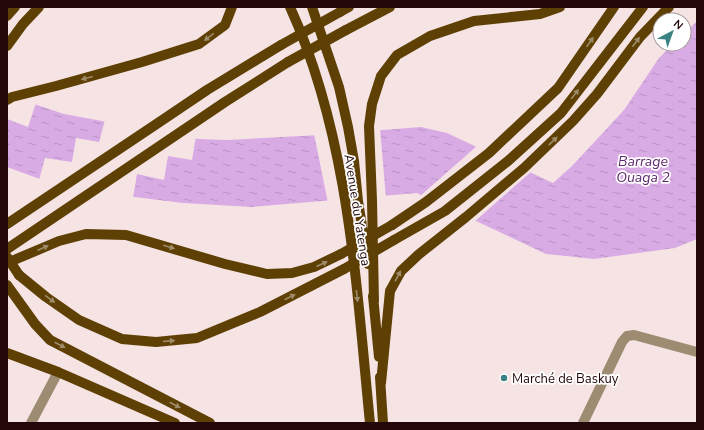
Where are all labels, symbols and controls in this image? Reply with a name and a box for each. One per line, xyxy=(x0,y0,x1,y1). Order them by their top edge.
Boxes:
north arrow xyxy=(652,12,692,52)
text: N xyxy=(670,16,686,33)
one-way arrow xyxy=(204,32,215,41)
one-way arrow xyxy=(586,36,594,47)
one-way arrow xyxy=(632,37,640,47)
one-way arrow xyxy=(80,75,93,81)
one-way arrow xyxy=(571,89,580,100)
one-way arrow xyxy=(548,136,558,146)
water label: Barrage Ouaga 2 xyxy=(616,152,670,187)
street label: Avenue du Yatenga xyxy=(339,153,375,267)
one-way arrow xyxy=(163,244,175,250)
one-way arrow xyxy=(37,245,48,251)
one-way arrow xyxy=(316,261,327,267)
one-way arrow xyxy=(395,270,402,282)
one-way arrow xyxy=(354,290,361,302)
one-way arrow xyxy=(284,293,296,300)
one-way arrow xyxy=(44,295,55,303)
one-way arrow xyxy=(163,337,175,344)
one-way arrow xyxy=(54,342,66,348)
place label: Marché de Baskuy xyxy=(512,370,619,388)
marker: Marché de Baskuy xyxy=(499,373,509,383)
one-way arrow xyxy=(169,402,181,408)

